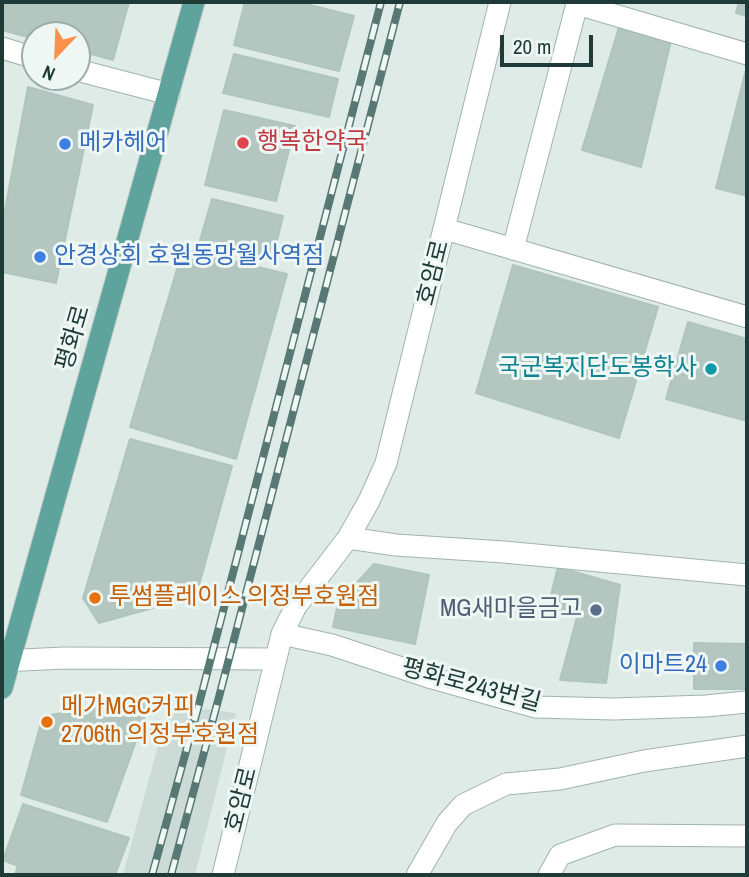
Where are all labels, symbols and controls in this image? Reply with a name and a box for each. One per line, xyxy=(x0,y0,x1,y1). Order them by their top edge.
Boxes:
north arrow xyxy=(21,21,91,91)
scale bar xyxy=(504,21,597,65)
text: 20 m xyxy=(513,32,551,61)
text: N xyxy=(38,59,59,88)
place label: 행복한약국 xyxy=(257,129,367,157)
place label: 메카헤어 xyxy=(79,130,167,158)
marker: 행복한약국 xyxy=(235,135,251,151)
marker: 메카헤어 xyxy=(57,136,73,152)
street label: 호암로 xyxy=(412,237,456,309)
place label: 안경상회 호원동망월사역점 xyxy=(54,243,324,271)
marker: 안경상회 호원동망월사역점 xyxy=(32,249,48,265)
street label: 평화로 xyxy=(51,302,97,374)
place label: 국군복지단도봉학사 xyxy=(498,355,697,383)
marker: 국군복지단도봉학사 xyxy=(703,361,719,377)
place label: 투썸플레이스 의정부호원점 xyxy=(109,584,379,612)
marker: 투썸플레이스 의정부호원점 xyxy=(87,590,103,606)
place label: MG새마을금고 xyxy=(440,596,582,624)
marker: MG새마을금고 xyxy=(588,602,604,618)
place label: 이마트24 xyxy=(619,652,707,680)
street label: 평화로243번길 xyxy=(398,654,544,718)
marker: 이마트24 xyxy=(713,658,729,674)
place label: 메가MGC커피 2706th 의정부호원점 xyxy=(61,694,259,750)
marker: 메가MGC커피 2706th 의정부호원점 xyxy=(39,714,55,730)
street label: 호암로 xyxy=(220,764,264,836)

